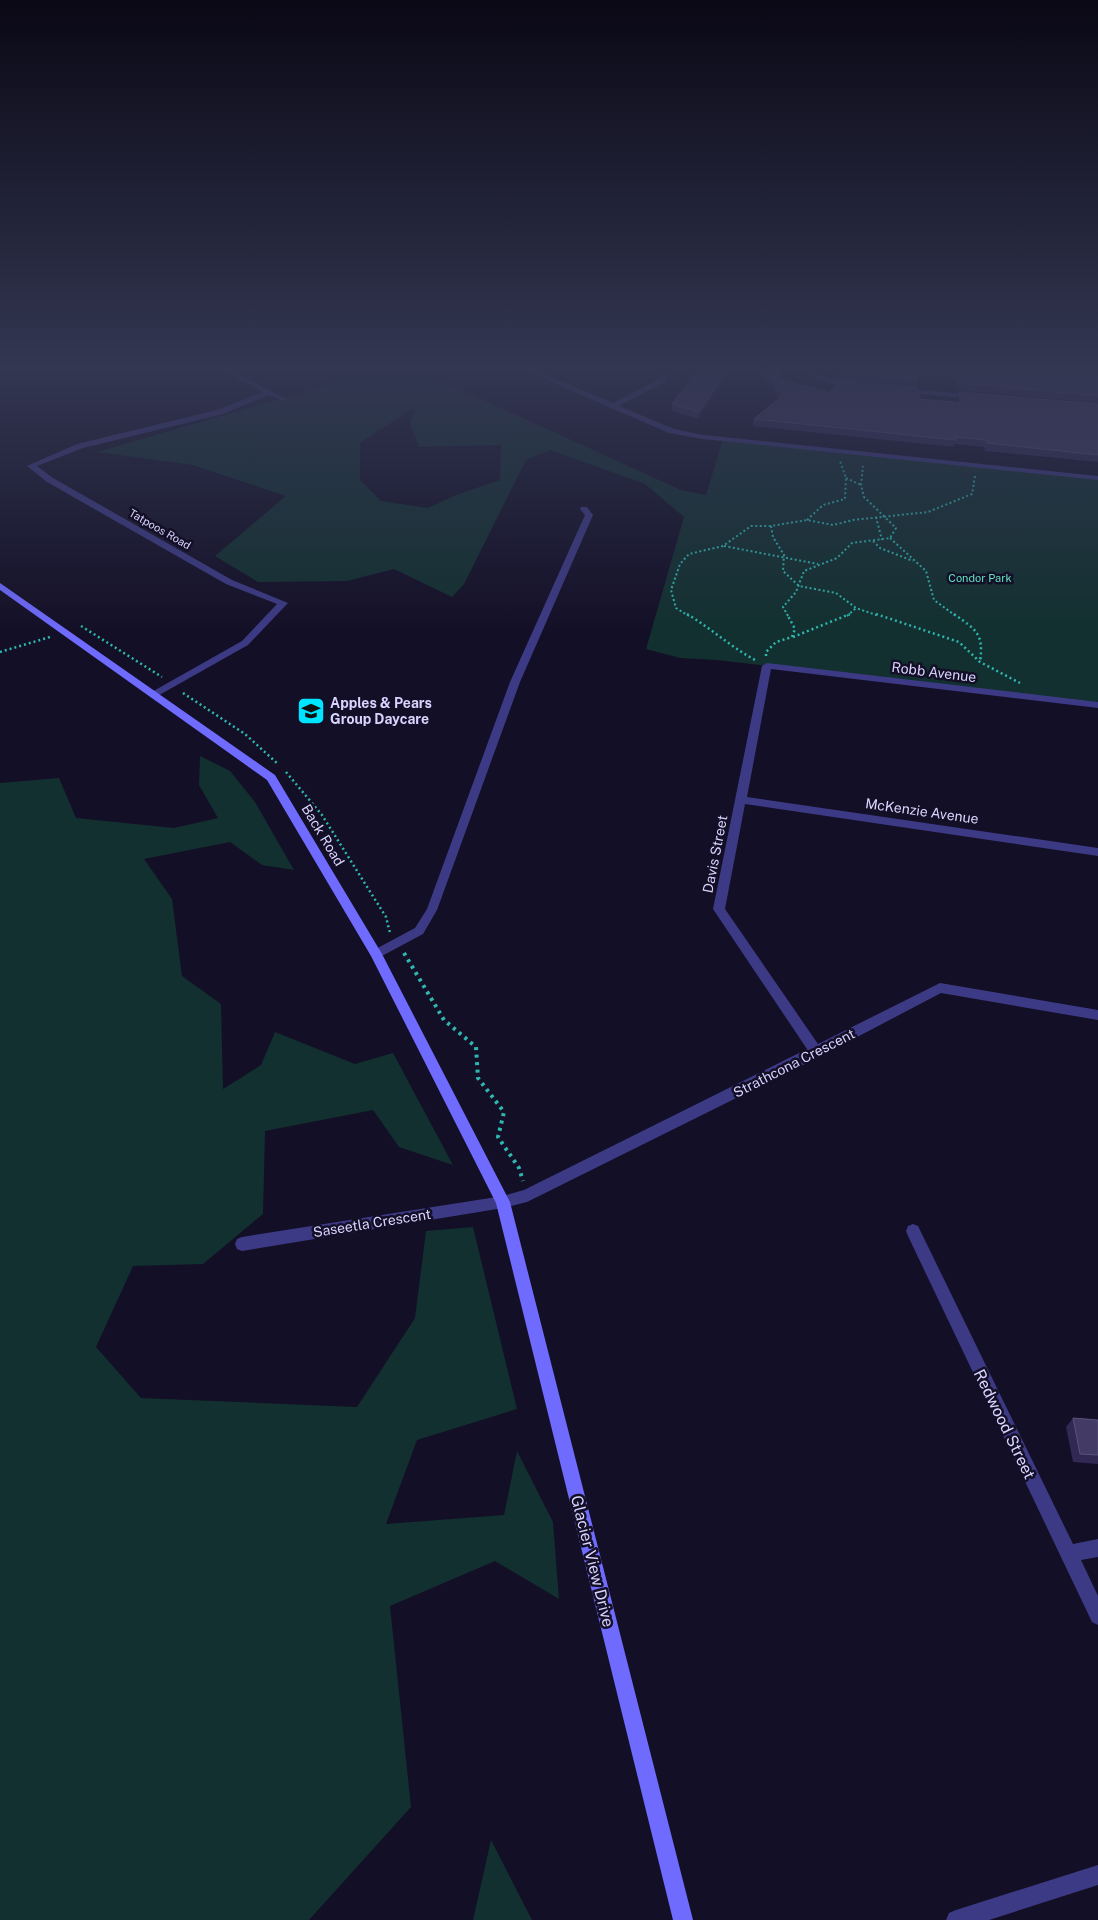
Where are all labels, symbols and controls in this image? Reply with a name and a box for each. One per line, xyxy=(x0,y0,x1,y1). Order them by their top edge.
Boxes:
street label: Tatpoos Road xyxy=(127,506,193,552)
park label: Condor Park xyxy=(948,572,1012,584)
street label: Robb Avenue xyxy=(891,659,977,685)
place label: Apples & Pears Group Daycare xyxy=(330,695,432,727)
school or university icon: Apples & Pears Group Daycare xyxy=(296,696,326,726)
street label: McKenzie Avenue xyxy=(864,795,980,827)
street label: Back Road xyxy=(298,801,348,869)
street label: Davis Street xyxy=(700,814,730,894)
street label: Strathcona Crescent xyxy=(731,1025,857,1101)
street label: Saseetla Crescent xyxy=(312,1206,432,1240)
street label: Redwood Street xyxy=(970,1366,1039,1482)
street label: Glacier View Drive xyxy=(567,1493,618,1629)

